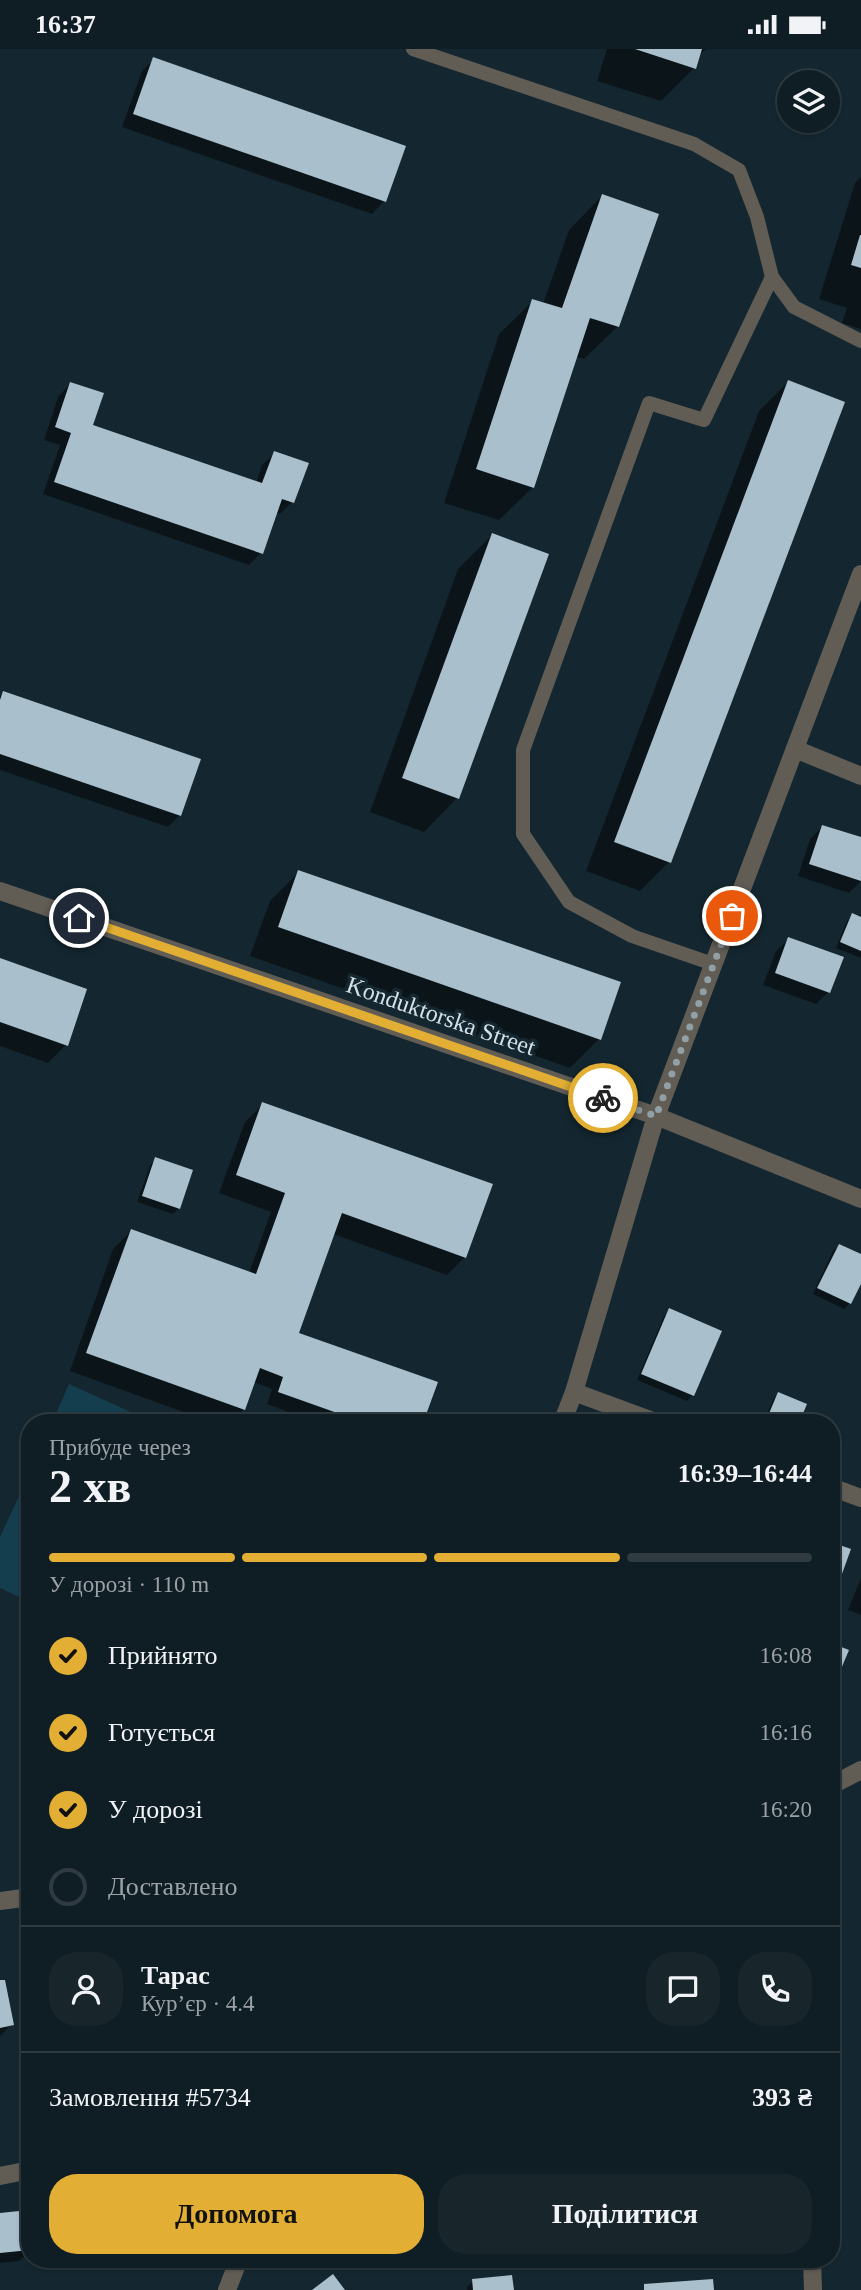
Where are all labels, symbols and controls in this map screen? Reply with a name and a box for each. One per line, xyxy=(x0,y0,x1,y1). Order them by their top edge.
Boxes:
text: 16:37 xyxy=(35,10,96,39)
map controls xyxy=(777,70,840,133)
button: layers xyxy=(777,70,840,133)
pin xyxy=(702,886,762,946)
pin xyxy=(49,888,109,948)
icon: bag xyxy=(713,897,751,935)
icon: home xyxy=(60,899,98,937)
street label: Konduktorska Street xyxy=(343,971,539,1061)
courier xyxy=(568,1063,638,1133)
icon: bike xyxy=(584,1079,622,1117)
text: Прибуде через xyxy=(49,1435,191,1460)
text: 16:39–16:44 xyxy=(678,1459,812,1488)
text: 2 хв xyxy=(49,1461,131,1512)
text: У дорозі · 110 m xyxy=(49,1572,209,1597)
icon: check xyxy=(49,1637,87,1675)
text: Прийнято xyxy=(108,1641,218,1670)
text: 16:08 xyxy=(760,1643,812,1668)
icon: check xyxy=(49,1714,87,1752)
text: Готується xyxy=(108,1718,215,1747)
text: 16:16 xyxy=(760,1720,812,1745)
icon: check xyxy=(49,1791,87,1829)
text: У дорозі xyxy=(108,1795,203,1824)
text: 16:20 xyxy=(760,1797,812,1822)
text: Доставлено xyxy=(108,1872,238,1901)
button: person xyxy=(49,1952,123,2026)
button: chat xyxy=(646,1952,720,2026)
button: phone xyxy=(738,1952,812,2026)
text: Тарас xyxy=(141,1961,210,1990)
text: Кур’єр · 4.4 xyxy=(141,1991,255,2016)
text: Замовлення #5734 xyxy=(49,2083,251,2112)
text: 393 ₴ xyxy=(752,2083,812,2112)
button: Допомога xyxy=(49,2174,424,2254)
button: Поділитися xyxy=(438,2174,812,2254)

